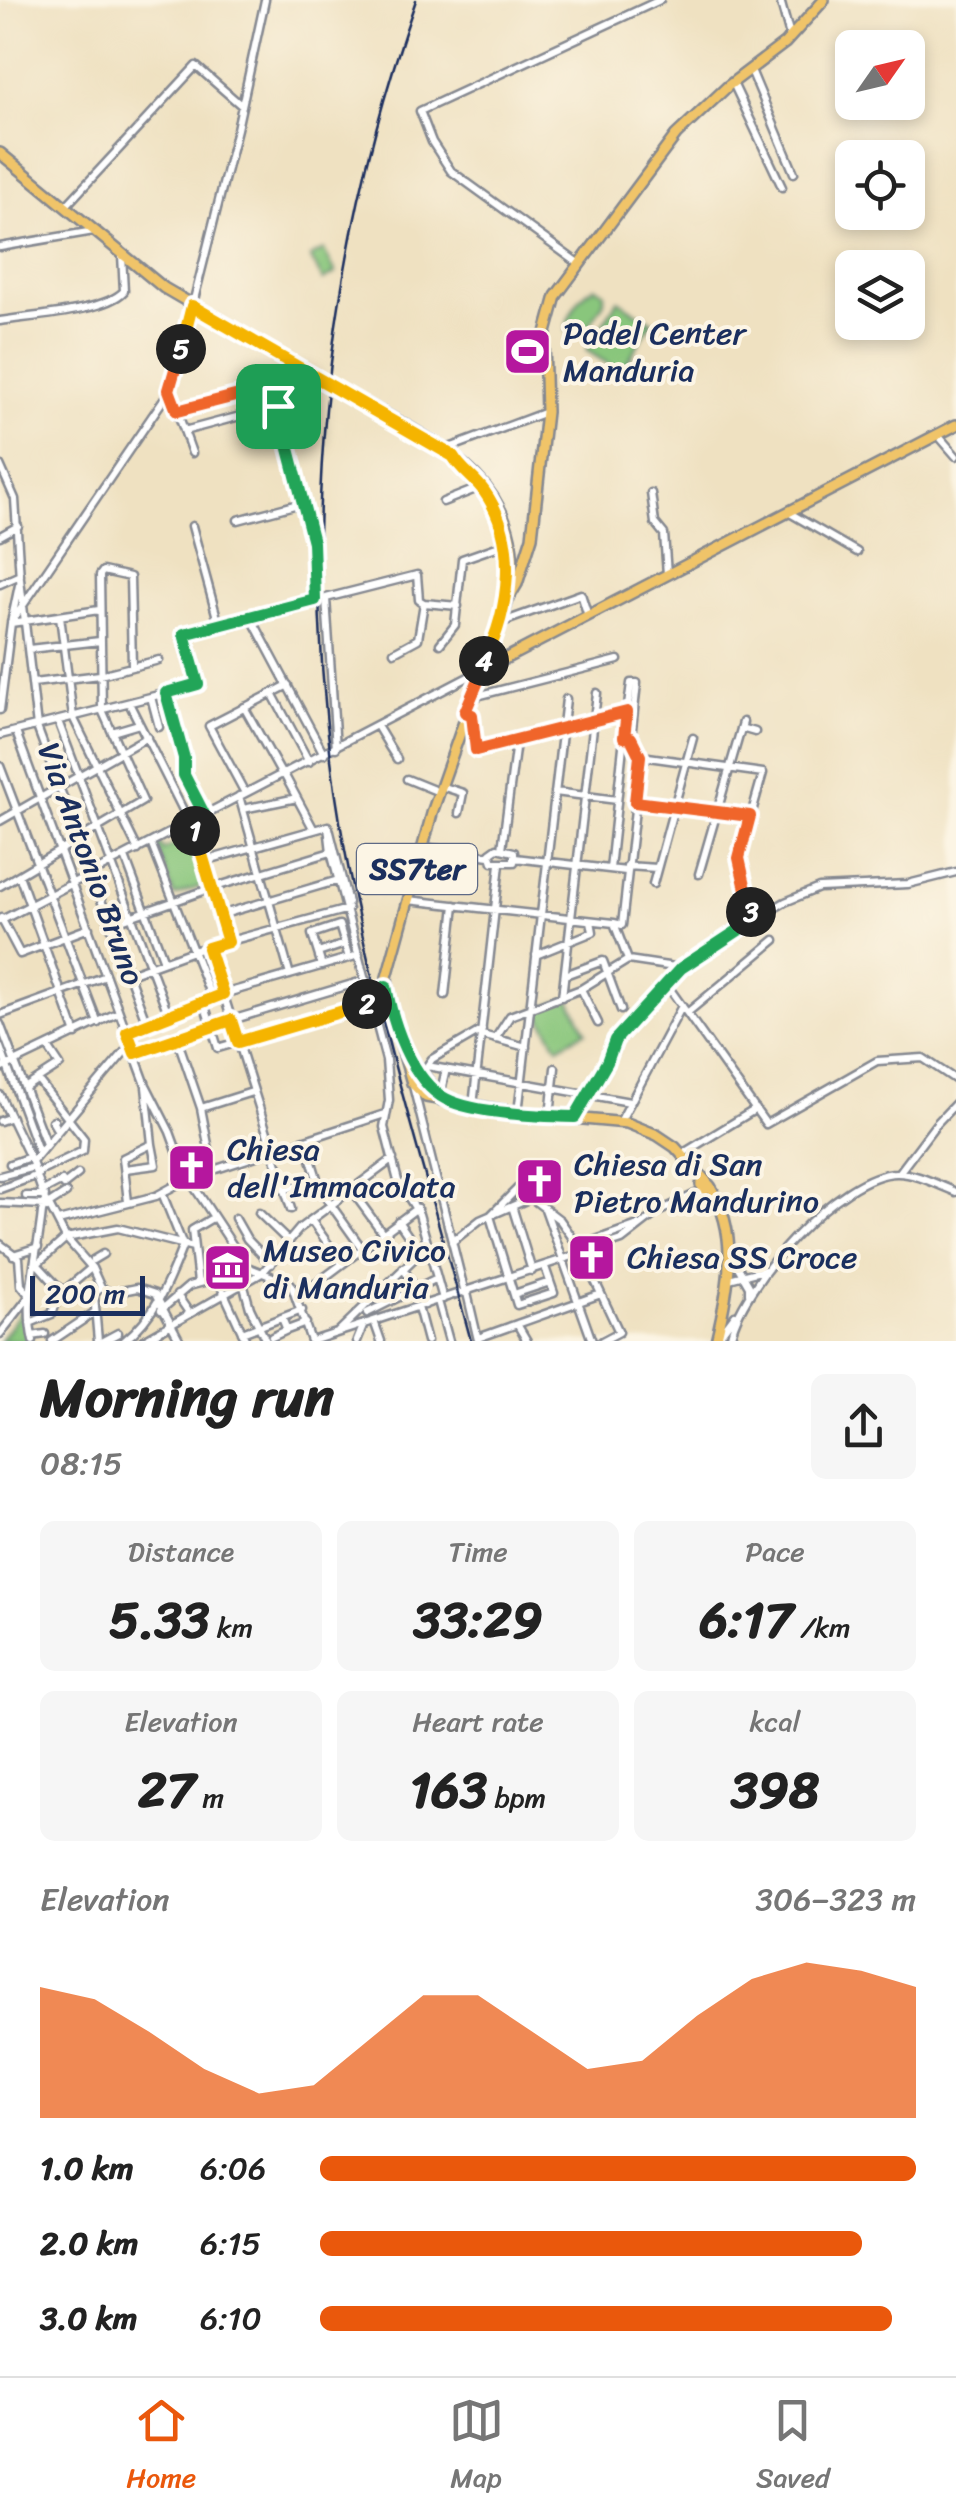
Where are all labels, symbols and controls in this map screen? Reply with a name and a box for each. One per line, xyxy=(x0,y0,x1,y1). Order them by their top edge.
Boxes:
north arrow xyxy=(835,30,925,120)
map controls xyxy=(835,30,925,340)
button: locate xyxy=(835,140,925,230)
button: layers xyxy=(835,250,925,340)
place label: Padel Center Manduria xyxy=(563,305,747,399)
pin: 5 xyxy=(156,324,206,374)
text: 5 xyxy=(172,324,190,373)
sports icon: Padel Center Manduria xyxy=(502,325,554,377)
pin xyxy=(236,364,321,449)
icon: arrive xyxy=(251,379,306,434)
pin: 4 xyxy=(459,636,509,686)
text: 4 xyxy=(475,636,493,685)
street label: Via Antonio Bruno xyxy=(21,734,161,994)
pin: 1 xyxy=(170,806,220,856)
text: 1 xyxy=(189,806,201,855)
road number: SS7ter xyxy=(357,844,477,894)
pin: 3 xyxy=(726,887,776,937)
text: 3 xyxy=(743,887,759,936)
pin: 2 xyxy=(342,979,392,1029)
text: 2 xyxy=(359,979,375,1028)
place label: Chiesa dell'Immacolata xyxy=(227,1121,456,1215)
place label: Chiesa di San Pietro Mandurino xyxy=(574,1136,819,1230)
church icon: Chiesa dell'Immacolata xyxy=(166,1141,218,1193)
church icon: Chiesa di San Pietro Mandurino xyxy=(513,1156,565,1208)
place label: Museo Civico di Manduria xyxy=(263,1222,446,1316)
place label: Chiesa SS Croce xyxy=(627,1229,858,1286)
church icon: Chiesa SS Croce xyxy=(566,1231,618,1283)
museum icon: Museo Civico di Manduria xyxy=(202,1242,254,1294)
text: 200 m xyxy=(45,1269,125,1318)
scale bar xyxy=(30,1271,145,1316)
text: Morning run xyxy=(40,1349,334,1446)
button: share xyxy=(811,1374,916,1479)
text: 08:15 xyxy=(40,1435,122,1492)
text: Distance xyxy=(128,1527,234,1576)
text: Time xyxy=(448,1527,508,1576)
text: Pace xyxy=(745,1527,805,1576)
text: 5.33 xyxy=(109,1576,209,1665)
text: 33:29 xyxy=(413,1576,543,1665)
text: 6:17 xyxy=(699,1576,793,1665)
text: km xyxy=(209,1603,253,1652)
text: /km xyxy=(793,1603,851,1652)
text: Elevation xyxy=(124,1697,238,1746)
text: Heart rate xyxy=(412,1697,544,1746)
text: kcal xyxy=(750,1697,800,1746)
text: 27 xyxy=(138,1746,195,1835)
text: 163 xyxy=(410,1746,487,1835)
text: 398 xyxy=(731,1746,819,1835)
text: m xyxy=(195,1773,224,1822)
text: bpm xyxy=(487,1773,546,1822)
text: Elevation xyxy=(40,1871,170,1928)
text: 306–323 m xyxy=(755,1871,916,1928)
text: 1.0 km xyxy=(40,2140,134,2197)
text: 6:06 xyxy=(200,2140,266,2197)
text: 2.0 km xyxy=(40,2215,138,2272)
text: 6:15 xyxy=(200,2215,261,2272)
text: 3.0 km xyxy=(40,2290,137,2347)
text: 6:10 xyxy=(200,2290,262,2347)
tab: Home xyxy=(126,2393,196,2502)
tab: Map xyxy=(449,2393,504,2502)
tab: Saved xyxy=(756,2393,830,2502)

